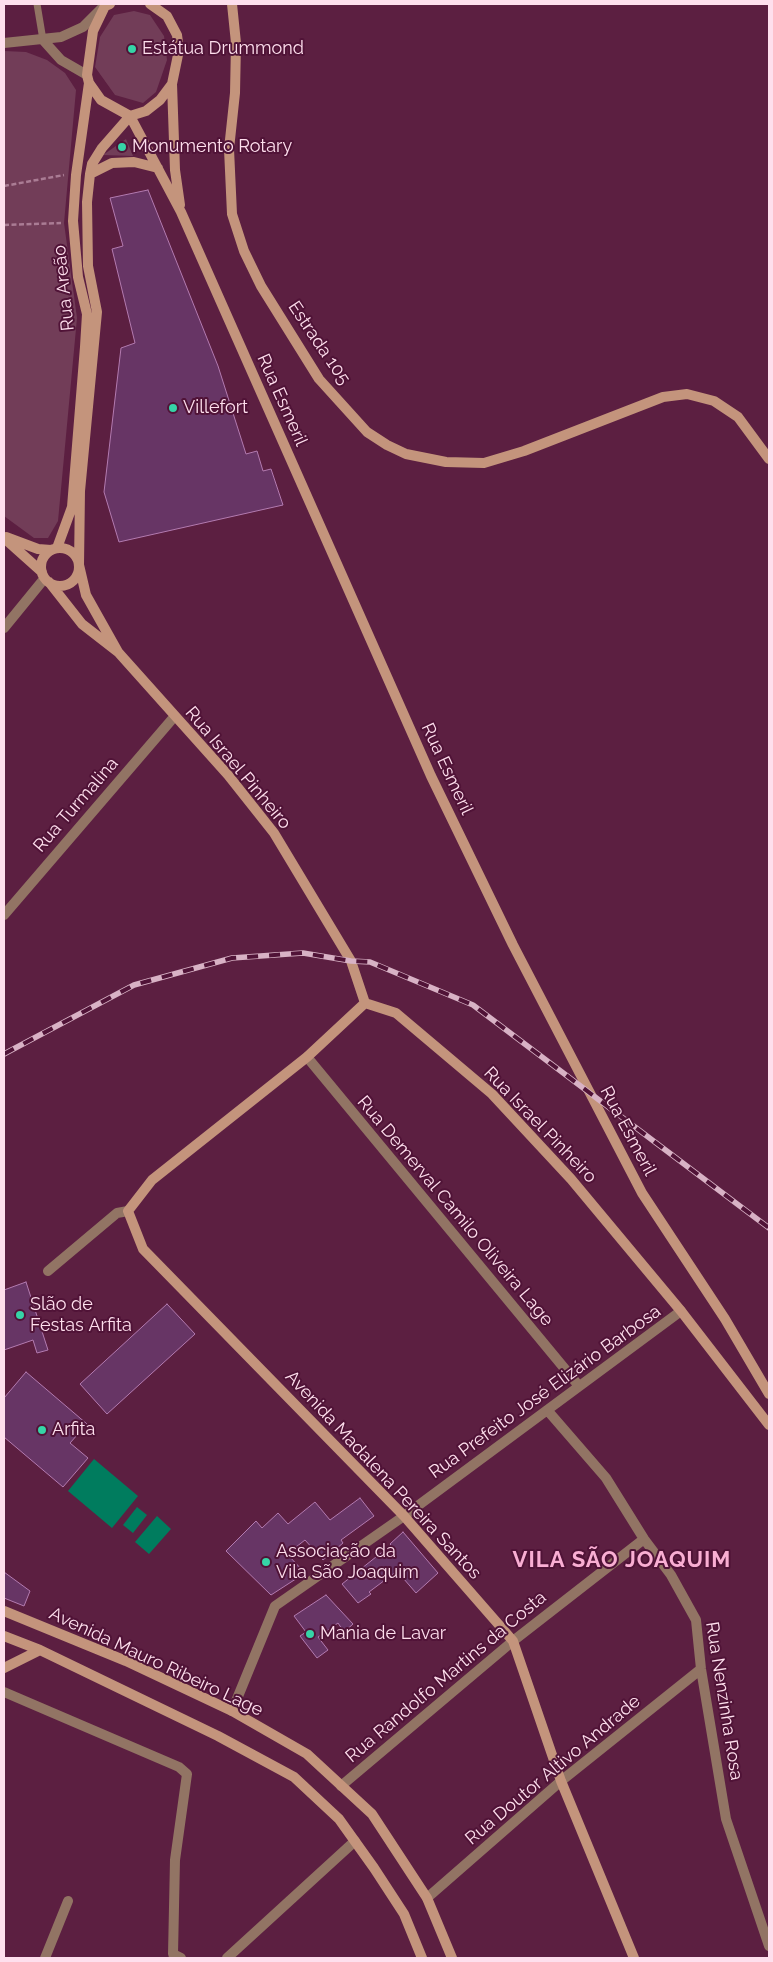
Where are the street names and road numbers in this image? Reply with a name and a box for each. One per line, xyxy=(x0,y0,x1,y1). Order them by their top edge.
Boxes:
street label: Rua Areão xyxy=(49,244,79,332)
street label: Estrada 105 xyxy=(283,297,355,389)
street label: Rua Esmeril xyxy=(252,351,312,449)
street label: Rua Israel Pinheiro xyxy=(180,702,296,834)
street label: Rua Esmeril xyxy=(416,720,478,818)
street label: Rua Turmalina xyxy=(29,753,123,857)
street label: Rua Israel Pinheiro xyxy=(479,1062,601,1188)
street label: Rua Esmeril xyxy=(595,1082,661,1180)
street label: Rua Demerval Camilo Oliveira Lage xyxy=(352,1092,558,1330)
street label: Rua Prefeito José Elizário Barbosa xyxy=(425,1301,665,1483)
street label: Avenida Madalena Pereira Santos xyxy=(280,1366,486,1584)
street label: Rua Randolfo Martins da Costa xyxy=(341,1587,551,1767)
street label: Avenida Mauro Ribeiro Lage xyxy=(46,1603,266,1721)
street label: Rua Nenzinha Rosa xyxy=(701,1620,747,1782)
street label: Rua Doutor Altivo Andrade xyxy=(461,1690,645,1850)

